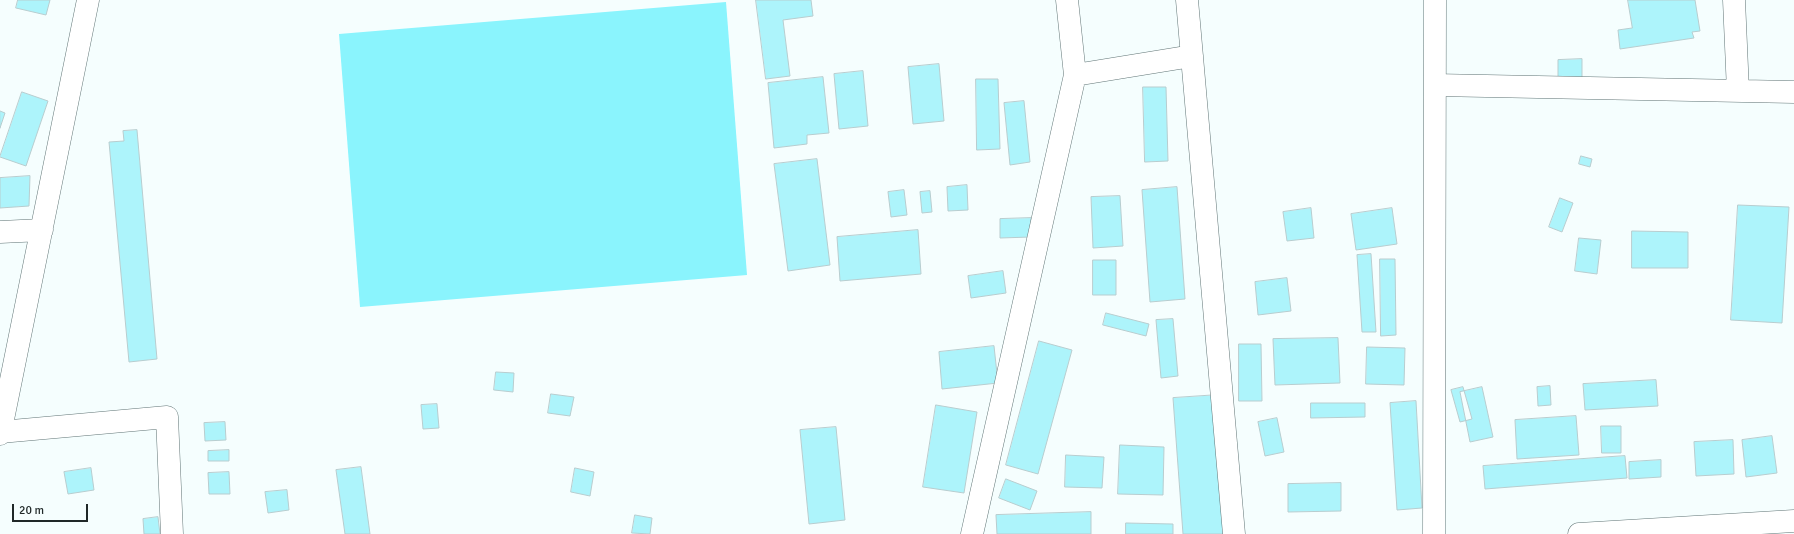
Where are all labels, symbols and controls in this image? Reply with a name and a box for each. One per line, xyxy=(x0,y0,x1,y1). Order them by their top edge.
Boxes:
scale bar xyxy=(14,496,90,522)
text: 20 m xyxy=(19,503,44,518)

